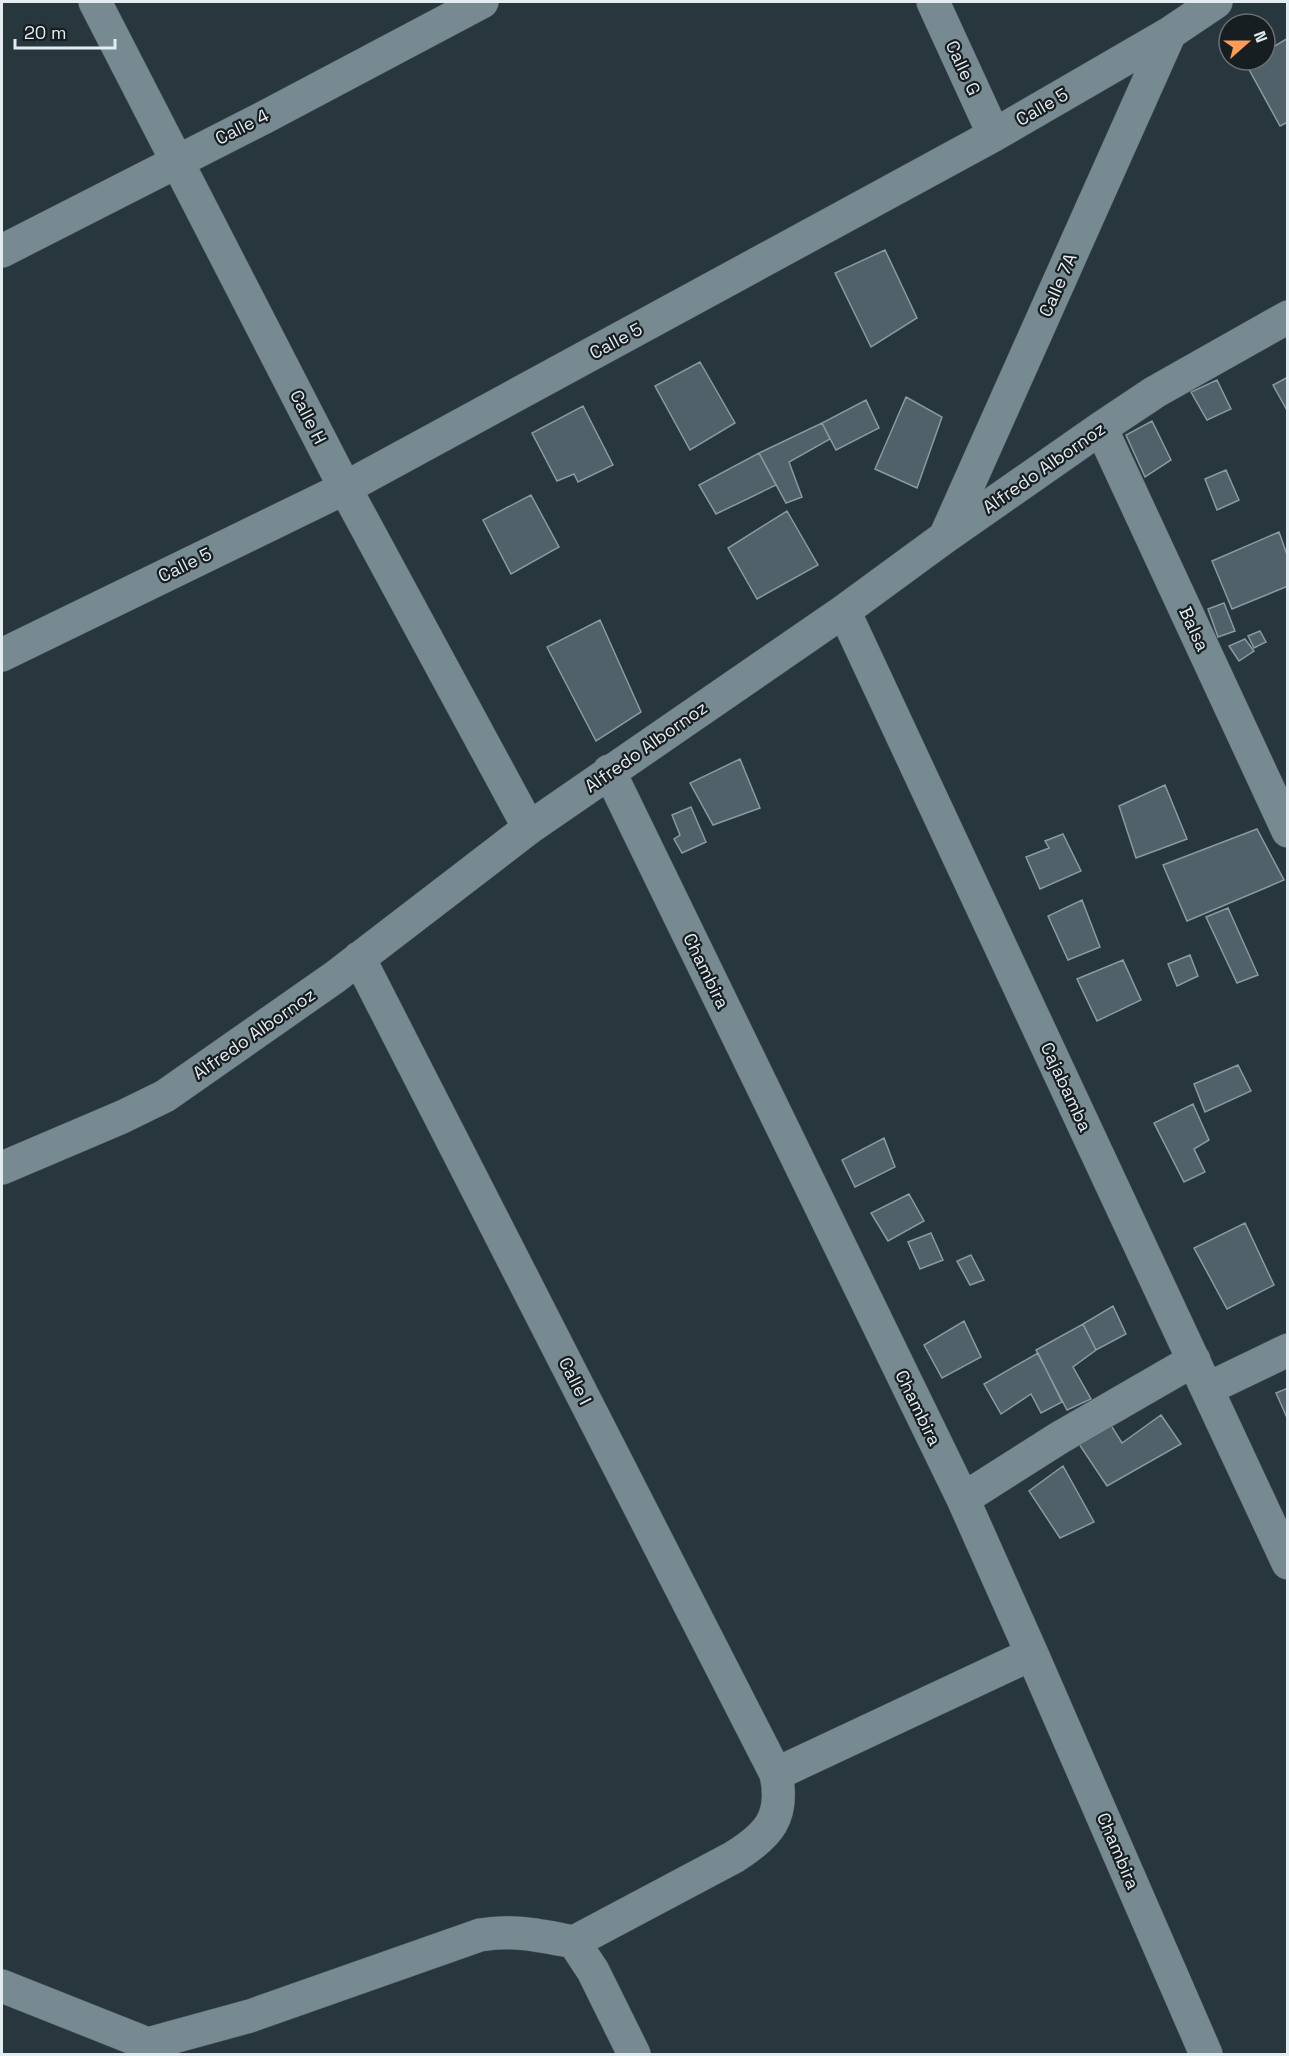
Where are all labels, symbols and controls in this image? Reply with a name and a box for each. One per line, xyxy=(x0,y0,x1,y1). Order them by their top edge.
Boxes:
scale bar xyxy=(15,12,116,50)
north arrow xyxy=(1217,12,1277,72)
text: 20 m xyxy=(24,21,67,44)
text: N xyxy=(1249,28,1272,46)
street label: Calle G xyxy=(941,37,986,99)
street label: Calle 5 xyxy=(1011,82,1072,131)
street label: Calle 4 xyxy=(211,103,273,150)
street label: Calle 7A xyxy=(1033,249,1082,320)
street label: Calle 5 xyxy=(585,317,646,364)
street label: Calle H xyxy=(285,386,332,448)
street label: Alfredo Albornoz xyxy=(978,417,1109,518)
street label: Calle 5 xyxy=(154,542,215,587)
street label: Balsa xyxy=(1174,603,1215,655)
street label: Alfredo Albornoz xyxy=(580,696,711,797)
street label: Chambira xyxy=(678,929,735,1012)
street label: Alfredo Albornoz xyxy=(188,983,319,1084)
street label: Cajabamba xyxy=(1036,1038,1097,1135)
street label: Calle I xyxy=(554,1353,597,1408)
street label: Chambira xyxy=(890,1366,947,1449)
street label: Chambira xyxy=(1092,1809,1145,1893)

